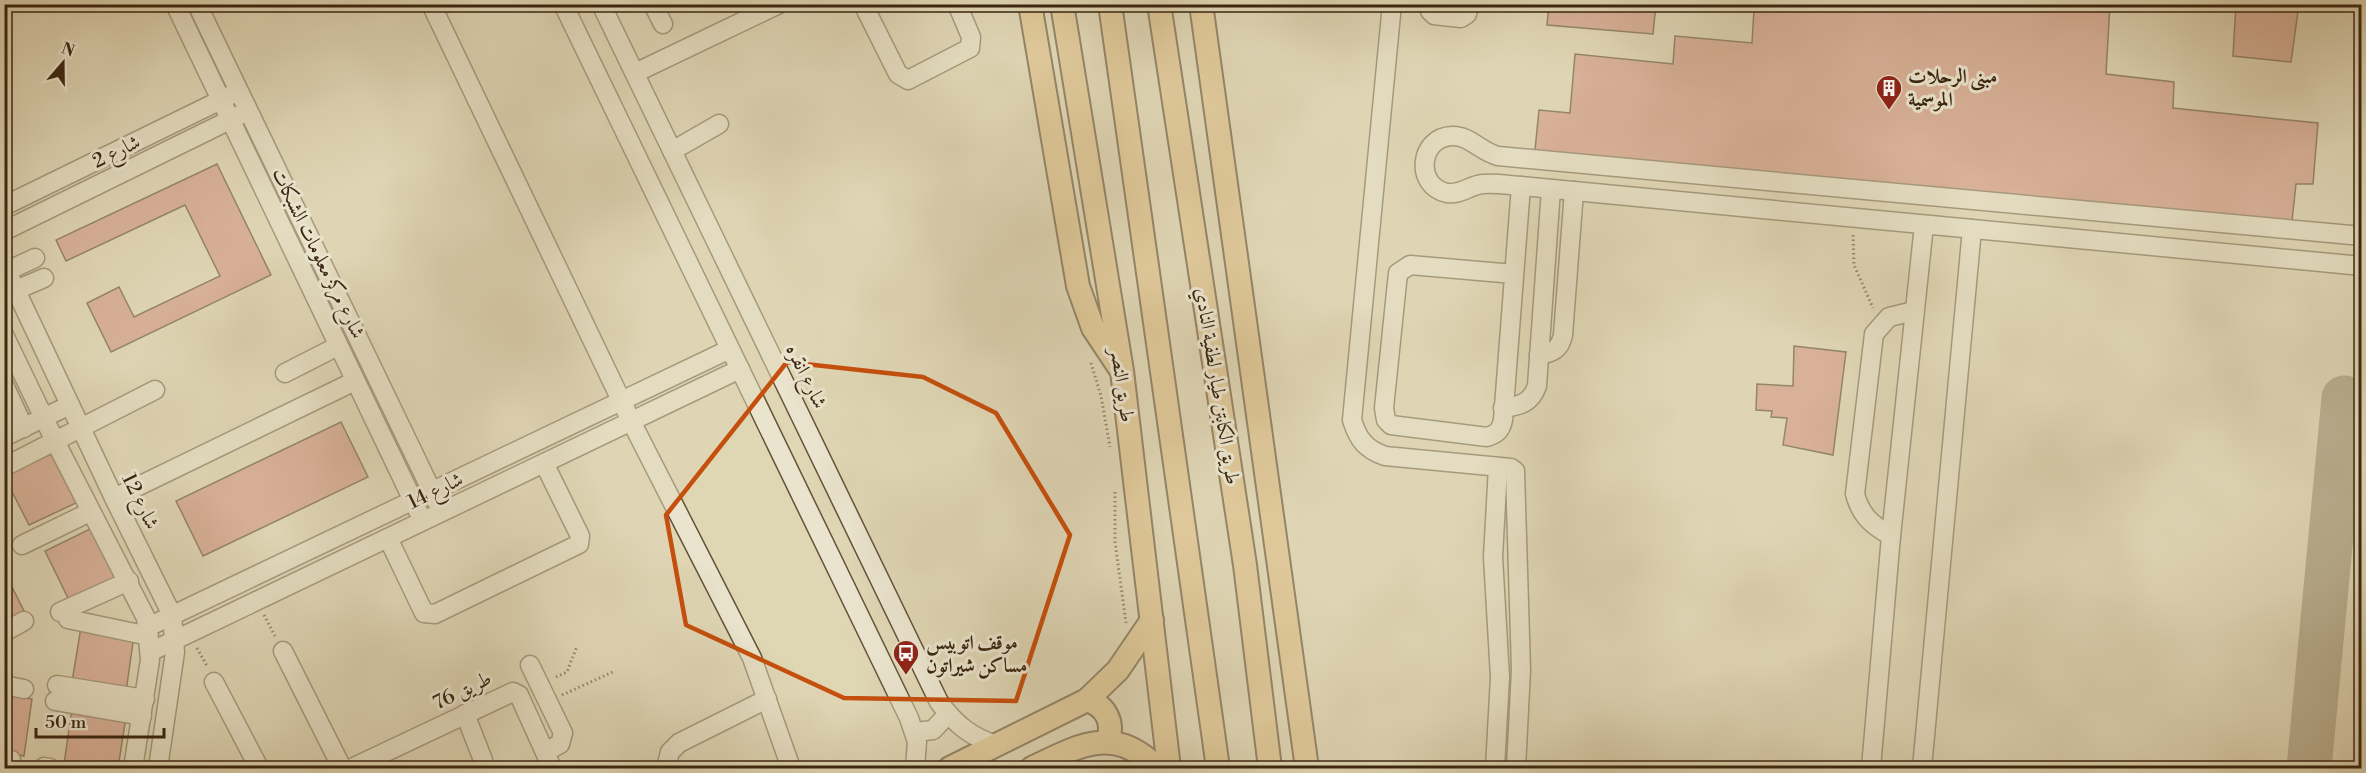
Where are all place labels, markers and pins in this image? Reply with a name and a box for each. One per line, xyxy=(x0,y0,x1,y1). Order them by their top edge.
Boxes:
place label: مبنى الرحلات الموسمية xyxy=(1908,65,1997,113)
building icon: مبنى الرحلات الموسمية xyxy=(1874,73,1904,111)
place label: موقف اتوبيس مساكن شيراتون xyxy=(926,631,1027,679)
bus stop icon: موقف اتوبيس مساكن شيراتون xyxy=(891,638,921,676)

